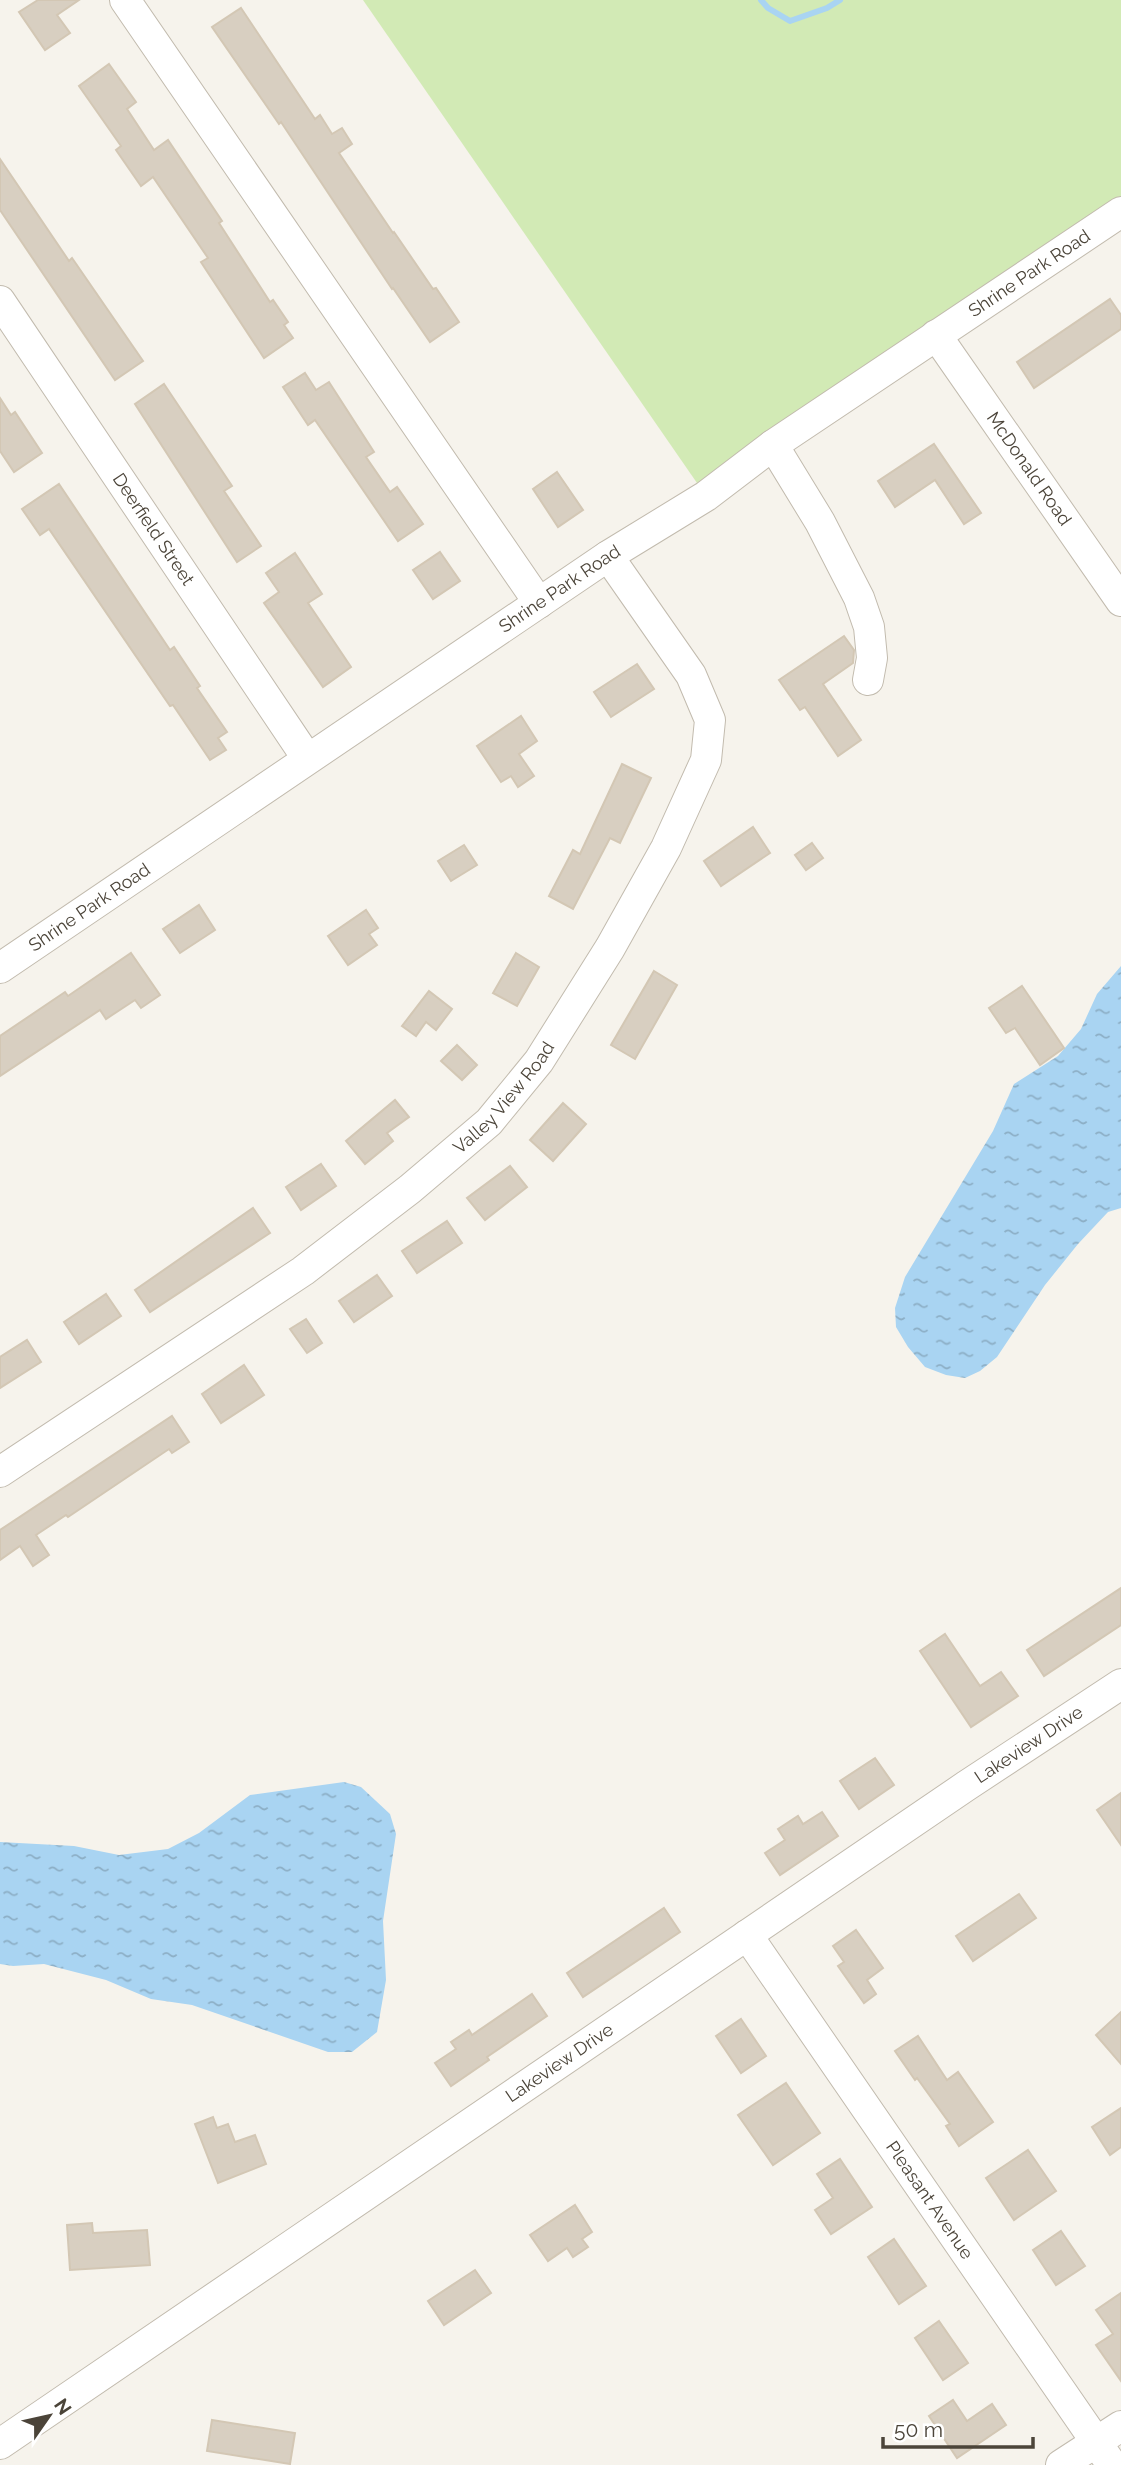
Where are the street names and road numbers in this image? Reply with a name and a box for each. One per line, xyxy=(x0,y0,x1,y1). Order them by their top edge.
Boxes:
street label: Shrine Park Road xyxy=(964,225,1094,321)
street label: McDonald Road xyxy=(983,408,1076,529)
street label: Deerfield Street xyxy=(109,469,199,589)
street label: Shrine Park Road xyxy=(495,540,624,637)
street label: Shrine Park Road xyxy=(24,858,154,956)
street label: Valley View Road xyxy=(449,1038,558,1158)
street label: Lakeview Drive xyxy=(970,1701,1087,1787)
street label: Lakeview Drive xyxy=(502,2018,617,2106)
street label: Pleasant Avenue xyxy=(882,2137,978,2263)

